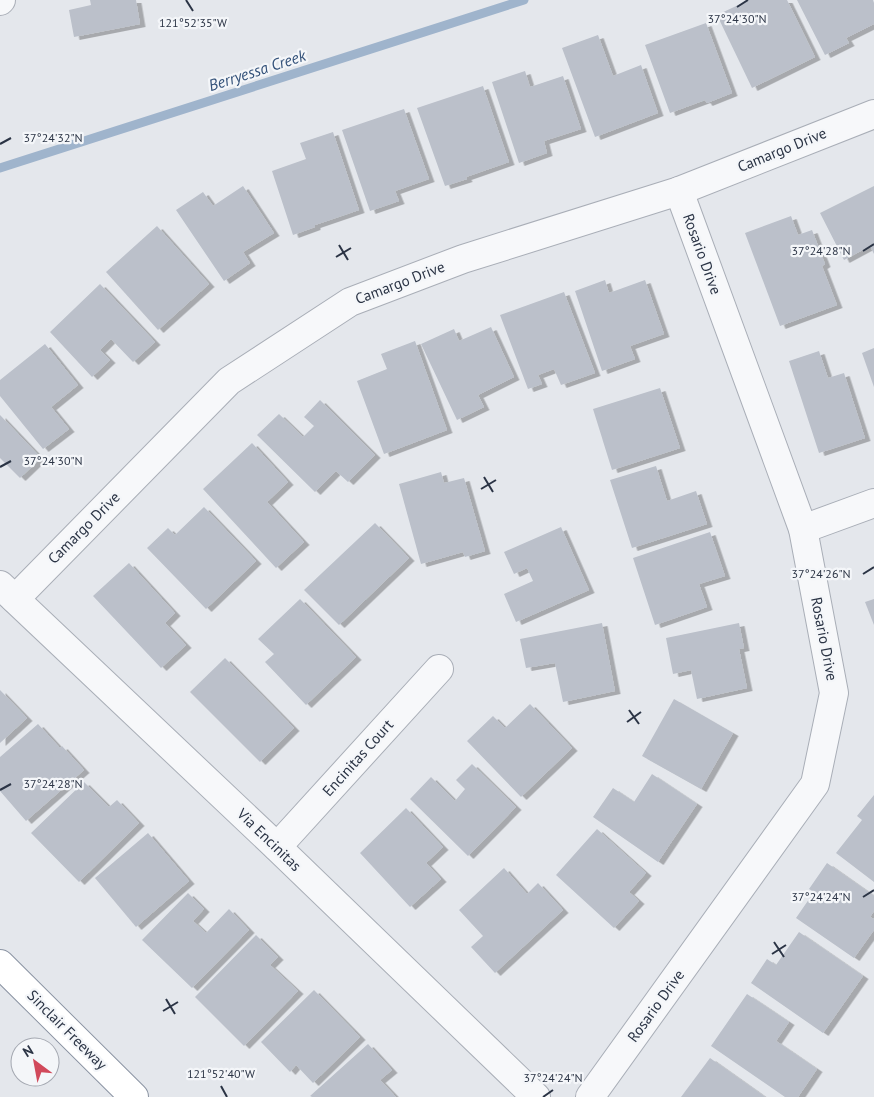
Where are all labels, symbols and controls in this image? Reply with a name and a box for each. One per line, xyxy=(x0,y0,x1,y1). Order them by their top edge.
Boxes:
text: 37°24'30"N xyxy=(707,11,767,26)
text: 121°52'35"W xyxy=(159,15,227,30)
water label: Berryessa Creek xyxy=(206,45,309,95)
street label: Camargo Drive xyxy=(735,123,829,176)
text: 37°24'32"N xyxy=(23,130,83,145)
street label: Rosario Drive xyxy=(679,211,726,297)
text: 37°24'28"N xyxy=(791,243,851,258)
street label: Camargo Drive xyxy=(352,257,447,308)
text: 37°24'30"N xyxy=(23,453,83,468)
street label: Camargo Drive xyxy=(44,488,124,568)
text: 37°24'26"N xyxy=(791,566,851,581)
street label: Rosario Drive xyxy=(807,595,842,682)
street label: Encinitas Court xyxy=(318,715,397,800)
text: 37°24'28"N xyxy=(23,776,83,791)
street label: Via Encinitas xyxy=(233,804,305,875)
text: 37°24'24"N xyxy=(791,889,851,904)
street label: Rosario Drive xyxy=(623,966,688,1046)
street label: Sinclair Freeway xyxy=(23,986,111,1074)
north arrow xyxy=(10,1037,60,1087)
text: N xyxy=(19,1041,37,1061)
text: 121°52'40"W xyxy=(187,1066,255,1081)
text: 37°24'24"N xyxy=(523,1070,583,1085)

